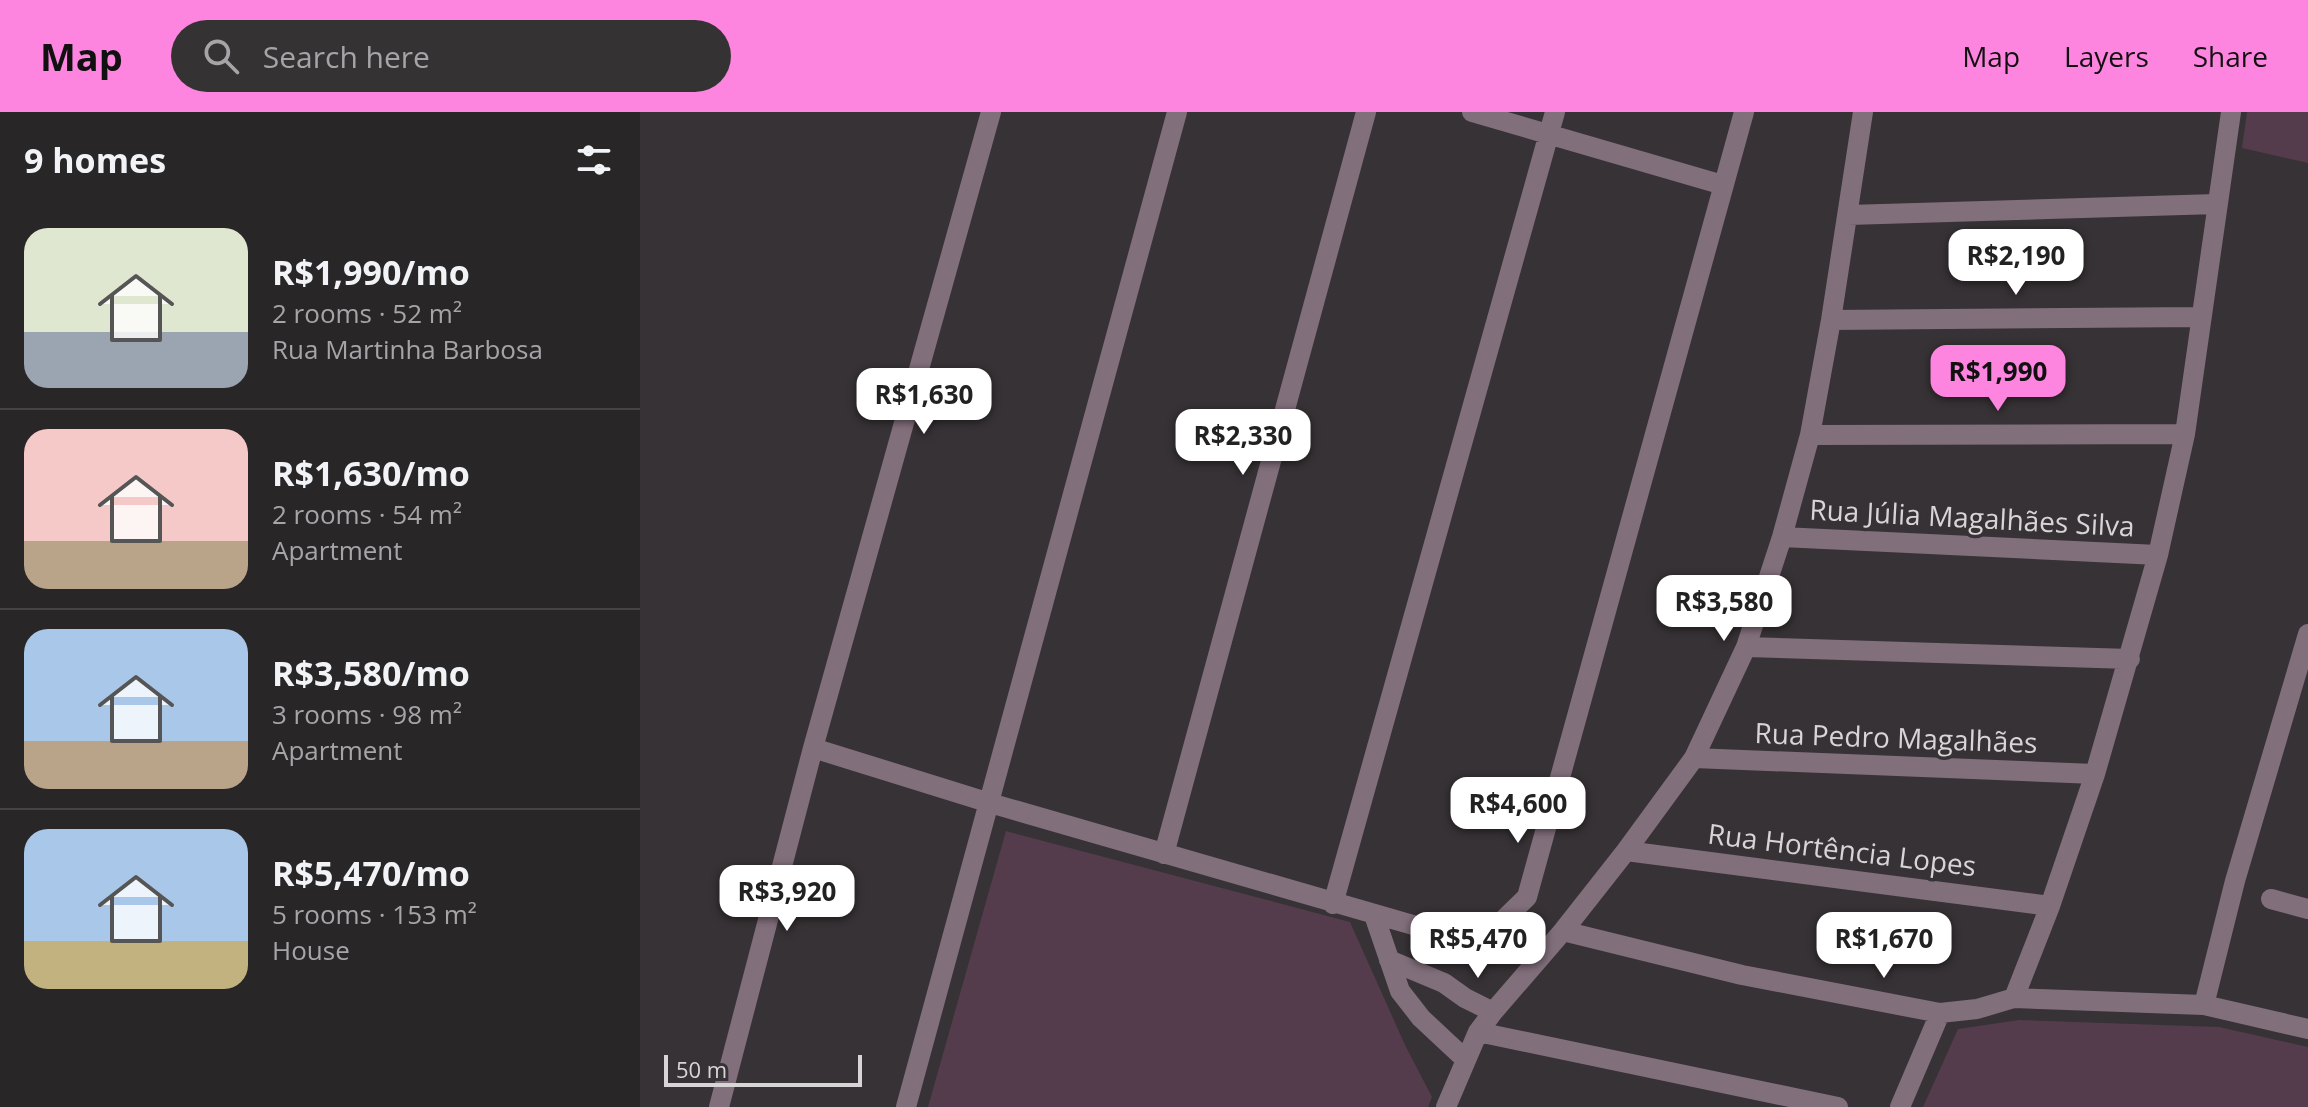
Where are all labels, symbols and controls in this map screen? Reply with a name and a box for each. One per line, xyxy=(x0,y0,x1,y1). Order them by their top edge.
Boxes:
search box xyxy=(171,20,731,92)
text: Map xyxy=(40,30,123,82)
icon: search xyxy=(199,34,243,78)
text: Search here xyxy=(263,36,430,77)
text: Map xyxy=(1962,37,2020,75)
text: Layers xyxy=(2064,37,2149,75)
text: Share xyxy=(2193,37,2268,75)
text: 9 homes xyxy=(24,137,166,183)
icon: filters xyxy=(572,138,616,182)
pin: R$2,190 xyxy=(1942,229,2090,297)
text: R$2,190 xyxy=(1967,237,2065,273)
text: R$1,990/mo xyxy=(272,249,470,295)
icon: home xyxy=(88,260,184,356)
text: 2 rooms · 52 m² xyxy=(272,295,462,331)
text: Rua Martinha Barbosa xyxy=(272,331,543,367)
pin: R$1,990 xyxy=(1924,345,2072,413)
text: R$1,990 xyxy=(1949,353,2047,389)
pin: R$1,630 xyxy=(850,368,998,436)
text: R$1,630 xyxy=(875,376,973,412)
pin: R$2,330 xyxy=(1169,409,1317,477)
text: R$2,330 xyxy=(1194,417,1292,453)
text: R$1,630/mo xyxy=(272,450,470,496)
icon: home xyxy=(88,461,184,557)
street label: Rua Júlia Magalhães Silva xyxy=(1808,490,2136,544)
text: 2 rooms · 54 m² xyxy=(272,496,462,532)
text: Apartment xyxy=(272,532,403,568)
pin: R$3,580 xyxy=(1650,575,1798,643)
text: R$3,580 xyxy=(1675,583,1773,619)
text: R$3,580/mo xyxy=(272,650,470,696)
icon: home xyxy=(88,661,184,757)
text: 3 rooms · 98 m² xyxy=(272,696,462,732)
street label: Rua Pedro Magalhães xyxy=(1754,713,2038,761)
text: Apartment xyxy=(272,732,403,768)
pin: R$4,600 xyxy=(1444,777,1592,845)
text: R$4,600 xyxy=(1469,785,1567,821)
street label: Rua Hortência Lopes xyxy=(1706,814,1978,884)
text: R$5,470/mo xyxy=(272,850,470,896)
icon: home xyxy=(88,861,184,957)
pin: R$3,920 xyxy=(713,865,861,933)
text: R$3,920 xyxy=(738,873,836,909)
text: 5 rooms · 153 m² xyxy=(272,896,477,932)
pin: R$5,470 xyxy=(1404,912,1552,980)
pin: R$1,670 xyxy=(1810,912,1958,980)
text: R$5,470 xyxy=(1429,920,1527,956)
text: R$1,670 xyxy=(1835,920,1933,956)
text: House xyxy=(272,932,350,968)
scale bar xyxy=(664,1051,862,1087)
text: 50 m xyxy=(676,1054,727,1084)

